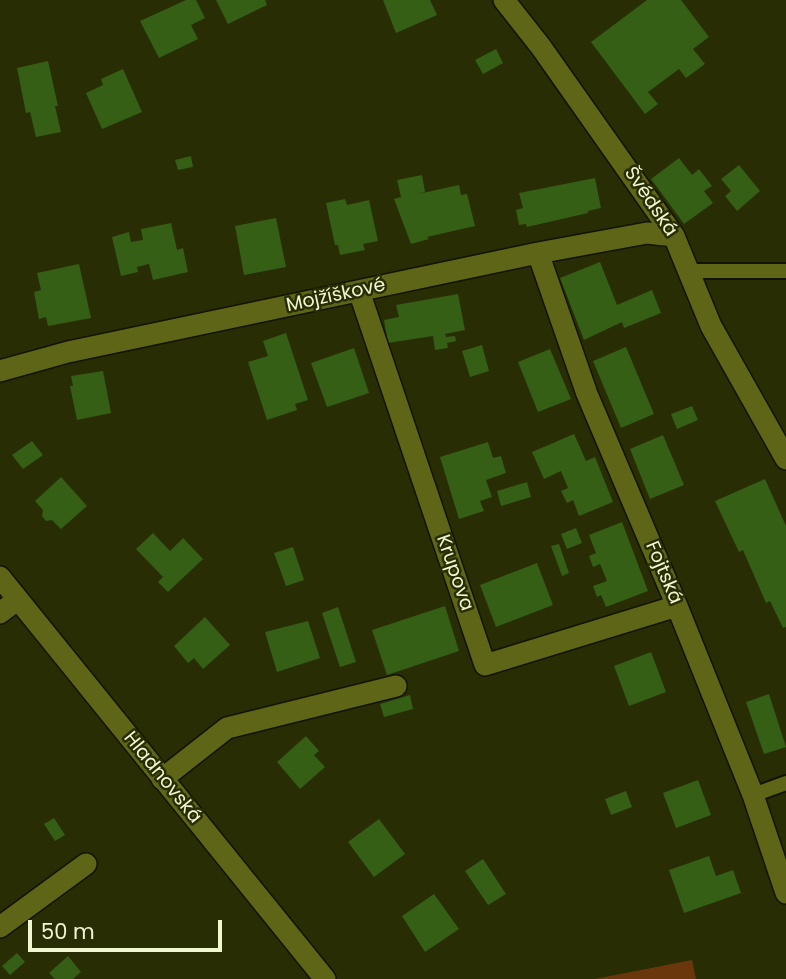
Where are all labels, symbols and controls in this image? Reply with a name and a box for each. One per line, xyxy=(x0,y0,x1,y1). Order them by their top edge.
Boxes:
street label: Švédská xyxy=(618,163,682,241)
street label: Mojžíškové xyxy=(284,274,388,318)
street label: Krupova xyxy=(430,532,478,614)
street label: Fojtská xyxy=(640,538,686,608)
street label: Hladnovská xyxy=(118,728,206,828)
scale bar xyxy=(32,906,226,950)
text: 50 m xyxy=(41,917,95,946)

